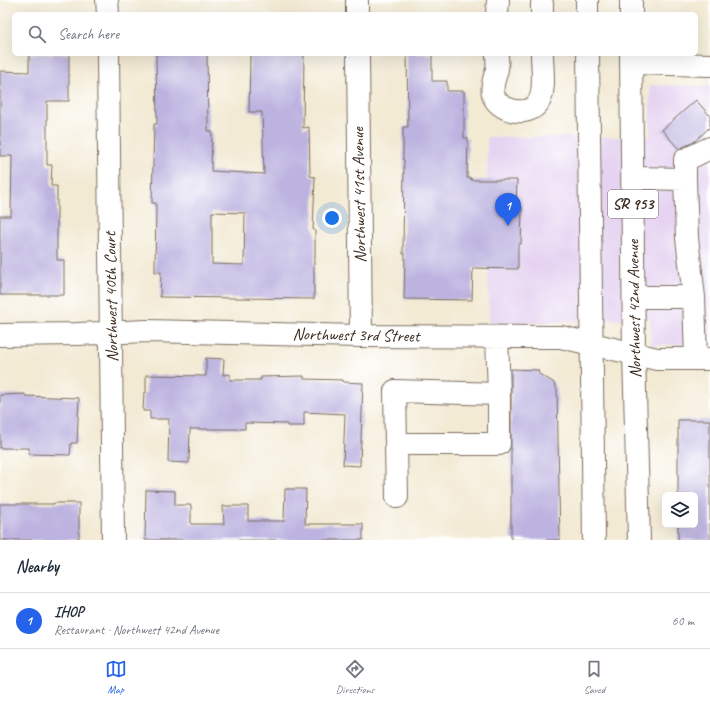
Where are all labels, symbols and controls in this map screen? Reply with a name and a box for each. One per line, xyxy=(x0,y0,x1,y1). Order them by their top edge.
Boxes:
search box xyxy=(12,12,698,56)
icon: search xyxy=(26,23,48,45)
text: Search here xyxy=(58,25,119,44)
street label: Northwest 41st Avenue xyxy=(347,126,371,263)
road number: SR 953 xyxy=(608,190,658,218)
pin: 1 xyxy=(495,193,521,226)
your location xyxy=(322,208,342,228)
street label: Northwest 40th Court xyxy=(99,229,123,362)
street label: Northwest 42nd Avenue xyxy=(622,238,646,378)
street label: Northwest 3rd Street xyxy=(292,323,422,347)
map controls xyxy=(662,492,698,528)
button: layers xyxy=(662,492,698,528)
text: Nearby xyxy=(16,556,59,577)
text: IHOP xyxy=(54,603,83,622)
text: 1 xyxy=(26,613,32,629)
text: 60 m xyxy=(672,613,694,629)
text: Restaurant · Northwest 42nd Avenue xyxy=(54,622,219,638)
tab: Map xyxy=(105,658,127,696)
tab: Directions xyxy=(336,658,374,696)
tab: Saved xyxy=(583,658,605,696)

